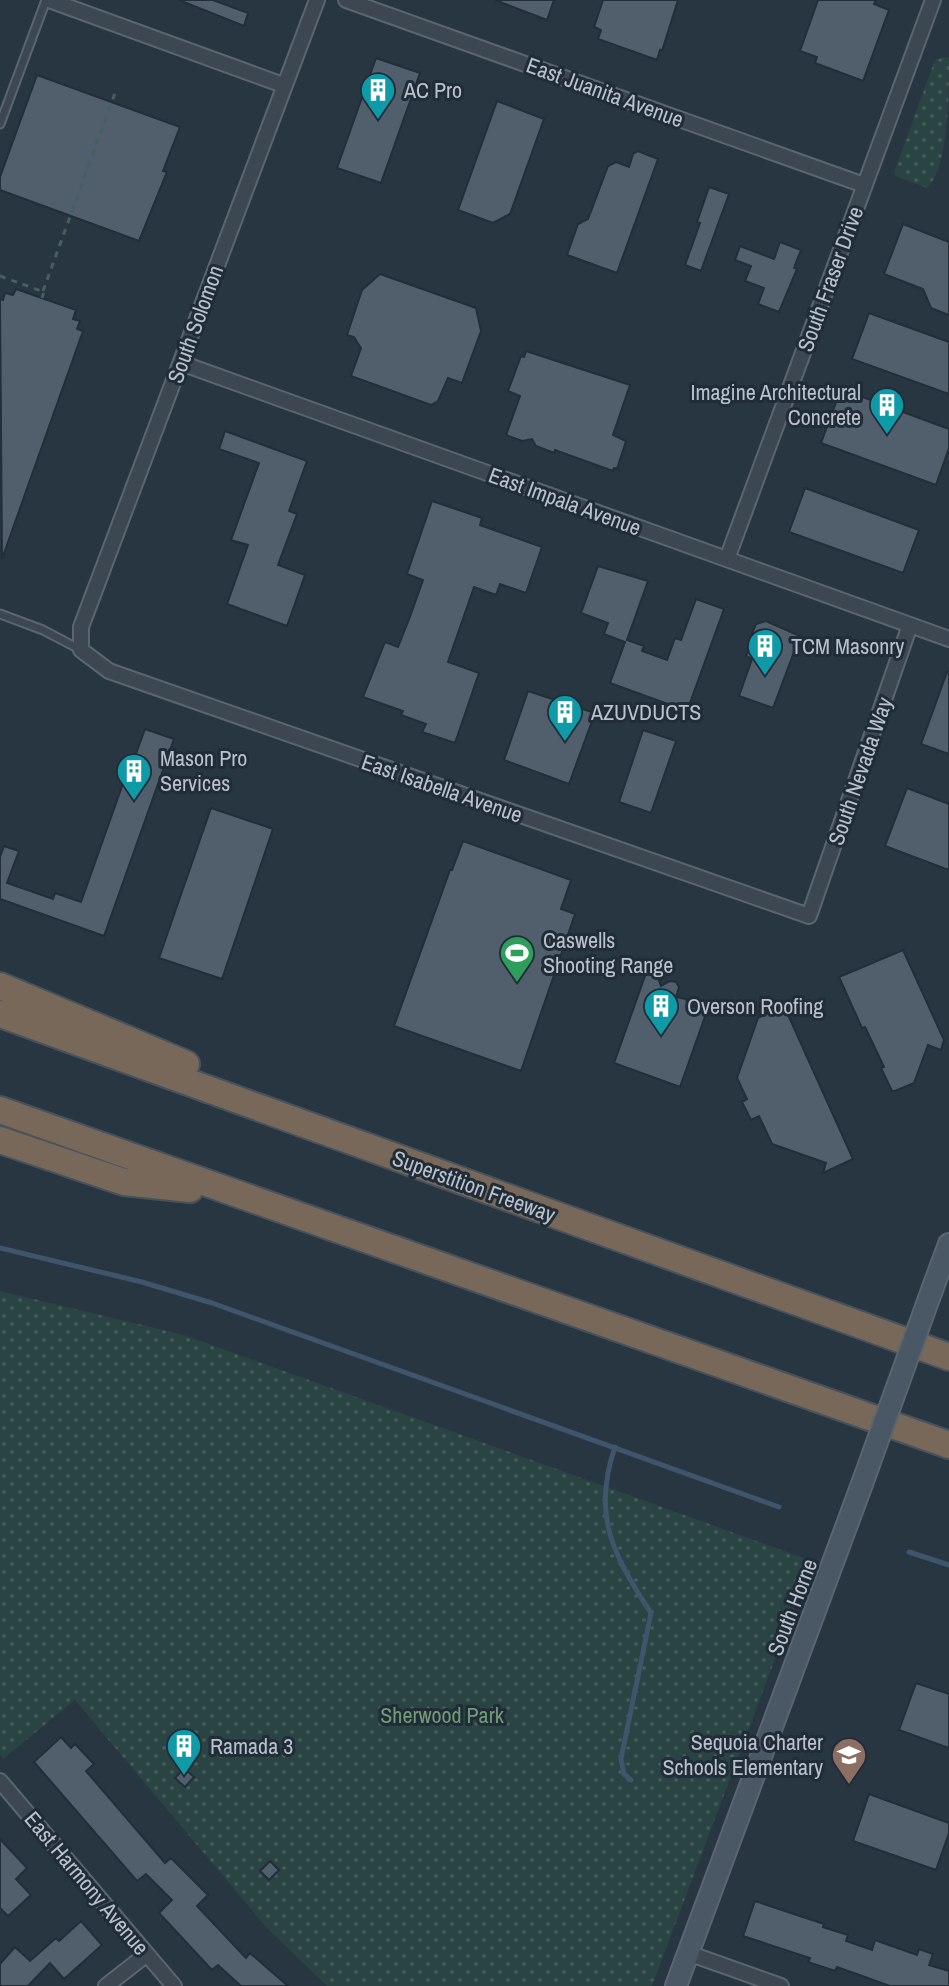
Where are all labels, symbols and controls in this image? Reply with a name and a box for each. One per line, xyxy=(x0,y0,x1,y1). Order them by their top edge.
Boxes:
street label: East Juanita Avenue xyxy=(522,50,688,134)
building icon: AC Pro xyxy=(359,71,397,121)
place label: AC Pro xyxy=(403,75,462,105)
street label: South Fraser Drive xyxy=(790,202,870,356)
street label: South Solomon xyxy=(160,261,230,387)
place label: Imagine Architectural Concrete xyxy=(691,377,861,432)
building icon: Imagine Architectural Concrete xyxy=(868,386,906,436)
street label: East Impala Avenue xyxy=(485,460,645,542)
building icon: TCM Masonry xyxy=(746,627,784,677)
place label: TCM Masonry xyxy=(791,631,904,661)
building icon: AZUVDUCTS xyxy=(546,693,584,743)
street label: South Nevada Way xyxy=(821,693,899,849)
place label: AZUVDUCTS xyxy=(590,697,701,727)
place label: Mason Pro Services xyxy=(160,743,247,798)
street label: East Isabella Avenue xyxy=(358,746,526,830)
building icon: Mason Pro Services xyxy=(115,752,153,802)
place label: Caswells Shooting Range xyxy=(543,925,673,980)
sports icon: Caswells Shooting Range xyxy=(498,934,536,984)
building icon: Overson Roofing xyxy=(642,987,680,1037)
place label: Overson Roofing xyxy=(687,991,823,1021)
street label: Superstition Freeway xyxy=(388,1143,560,1229)
street label: South Horne xyxy=(760,1554,824,1660)
park label: Sherwood Park xyxy=(380,1700,505,1730)
building icon: Ramada 3 xyxy=(165,1727,203,1777)
place label: Sequoia Charter Schools Elementary xyxy=(663,1727,823,1782)
place label: Ramada 3 xyxy=(210,1731,293,1761)
school or university icon: Sequoia Charter Schools Elementary xyxy=(830,1736,868,1786)
street label: East Harmony Avenue xyxy=(18,1805,156,1961)

